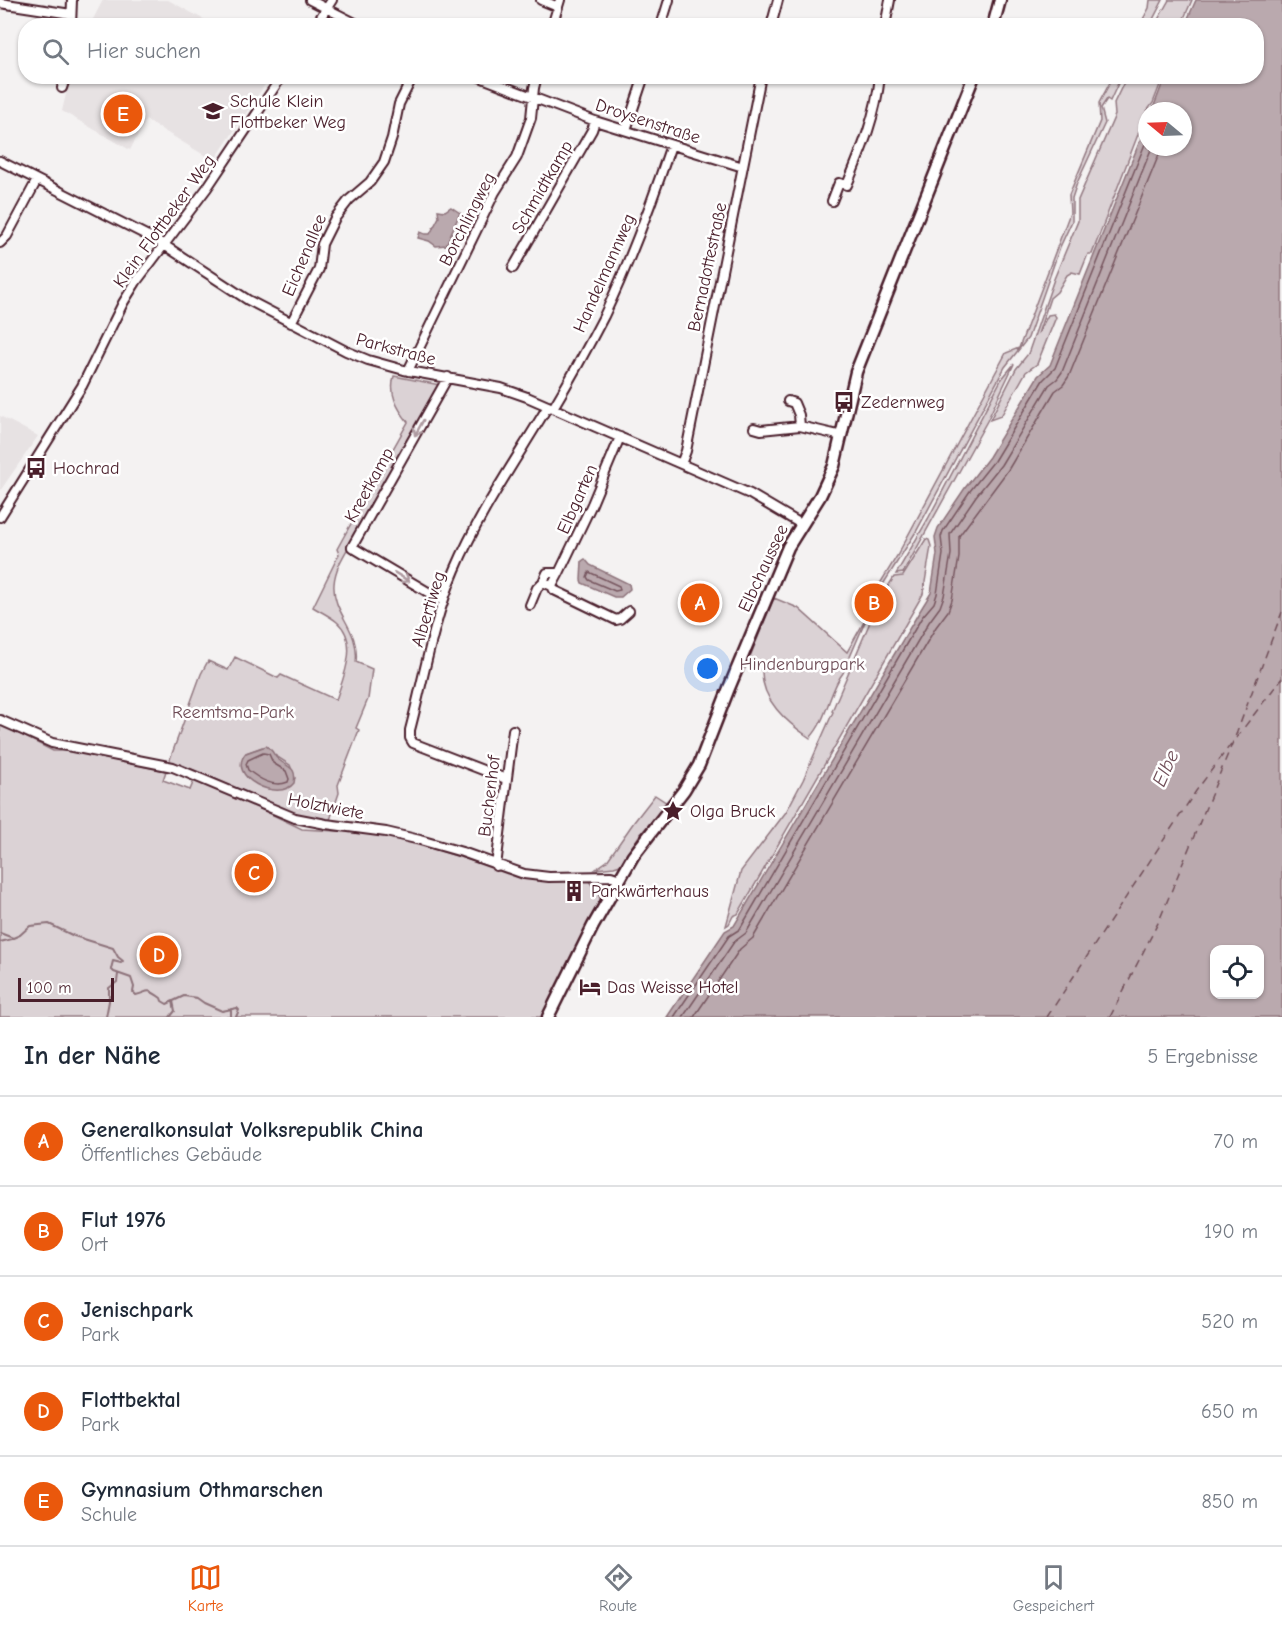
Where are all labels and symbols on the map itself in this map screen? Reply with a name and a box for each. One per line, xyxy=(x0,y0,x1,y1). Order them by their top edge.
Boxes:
place label: Schule Klein Flottbeker Weg xyxy=(230,91,346,133)
pin: E xyxy=(104,92,142,136)
street label: Droysenstraße xyxy=(593,95,703,148)
school or university icon: Schule Klein Flottbeker Weg xyxy=(201,99,225,123)
north arrow xyxy=(1138,102,1192,156)
street label: Schmidtkamp xyxy=(507,137,578,238)
street label: Klein Flottbeker Weg xyxy=(109,151,220,292)
street label: Borchlingweg xyxy=(435,169,500,269)
street label: Bernadottestraße xyxy=(684,201,731,334)
street label: Eichenallee xyxy=(278,211,331,300)
street label: Handelmannweg xyxy=(569,211,640,336)
street label: Parkstraße xyxy=(354,329,438,370)
bus stop icon: Zedernweg xyxy=(832,390,856,414)
place label: Zedernweg xyxy=(861,392,945,413)
one-way arrow xyxy=(413,419,425,436)
street label: Kreetkamp xyxy=(340,444,399,526)
bus stop icon: Hochrad xyxy=(24,456,48,480)
place label: Hochrad xyxy=(53,458,120,479)
street label: Elbgarten xyxy=(553,461,602,537)
street label: Elbchaussee xyxy=(734,521,793,615)
street label: Albertiweg xyxy=(407,569,450,650)
one-way arrow xyxy=(393,571,410,583)
pin: A xyxy=(680,580,720,626)
pin: B xyxy=(854,580,894,626)
your location xyxy=(693,654,722,683)
park label: Hindenburgpark xyxy=(739,654,865,675)
park label: Reemtsma-Park xyxy=(172,702,294,723)
water label: Elbe xyxy=(1147,746,1184,790)
street label: Buchenhof xyxy=(474,753,505,838)
street label: Holztwiete xyxy=(286,789,366,824)
place icon: Olga Bruck xyxy=(661,799,685,823)
place label: Olga Bruck xyxy=(690,801,776,822)
pin: C xyxy=(234,850,274,896)
building icon: Parkwärterhaus xyxy=(562,879,586,903)
place label: Parkwärterhaus xyxy=(591,881,709,902)
pin: D xyxy=(140,932,178,978)
scale bar xyxy=(18,975,114,1002)
hotel icon: Das Weisse Hotel xyxy=(578,975,602,999)
place label: Das Weisse Hotel xyxy=(607,977,739,998)

